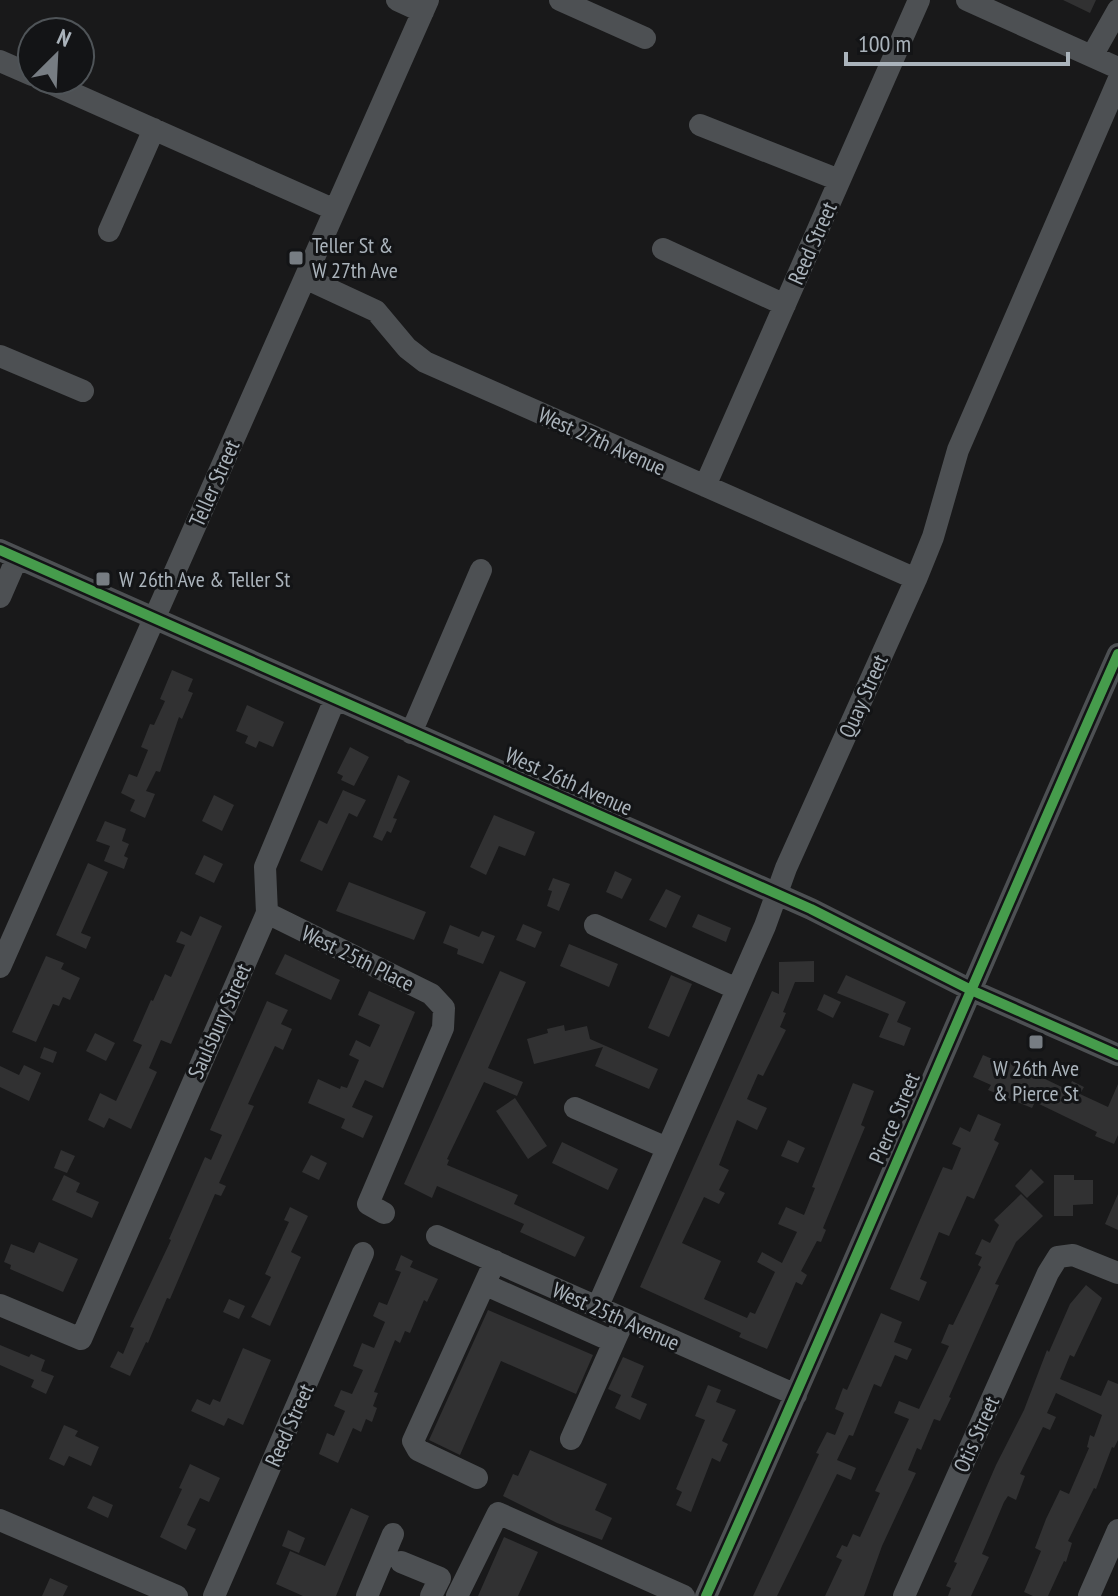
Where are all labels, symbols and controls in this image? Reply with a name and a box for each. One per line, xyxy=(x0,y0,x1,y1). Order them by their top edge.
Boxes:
north arrow xyxy=(16,16,96,96)
scale bar xyxy=(846,16,1068,66)
text: N xyxy=(53,23,75,53)
text: 100 m xyxy=(858,28,911,59)
street label: Reed Street xyxy=(781,197,843,289)
place label: Teller St & W 27th Ave xyxy=(312,231,398,284)
marker: Teller St & W 27th Ave xyxy=(287,249,305,267)
street label: West 27th Avenue xyxy=(534,400,670,482)
street label: Teller Street xyxy=(182,435,246,531)
place label: W 26th Ave & Teller St xyxy=(119,565,290,593)
marker: W 26th Ave & Teller St xyxy=(94,570,112,588)
street label: Quay Street xyxy=(832,650,894,742)
street label: West 26th Avenue xyxy=(501,740,637,822)
street label: West 25th Place xyxy=(297,919,419,997)
street label: Saulsbury Street xyxy=(181,959,257,1083)
marker: W 26th Ave & Pierce St xyxy=(1027,1033,1045,1051)
place label: W 26th Ave & Pierce St xyxy=(993,1054,1079,1107)
street label: Pierce Street xyxy=(862,1068,926,1168)
street label: West 25th Avenue xyxy=(548,1275,684,1357)
street label: Reed Street xyxy=(258,1379,320,1471)
street label: Otis Street xyxy=(947,1392,1005,1476)

